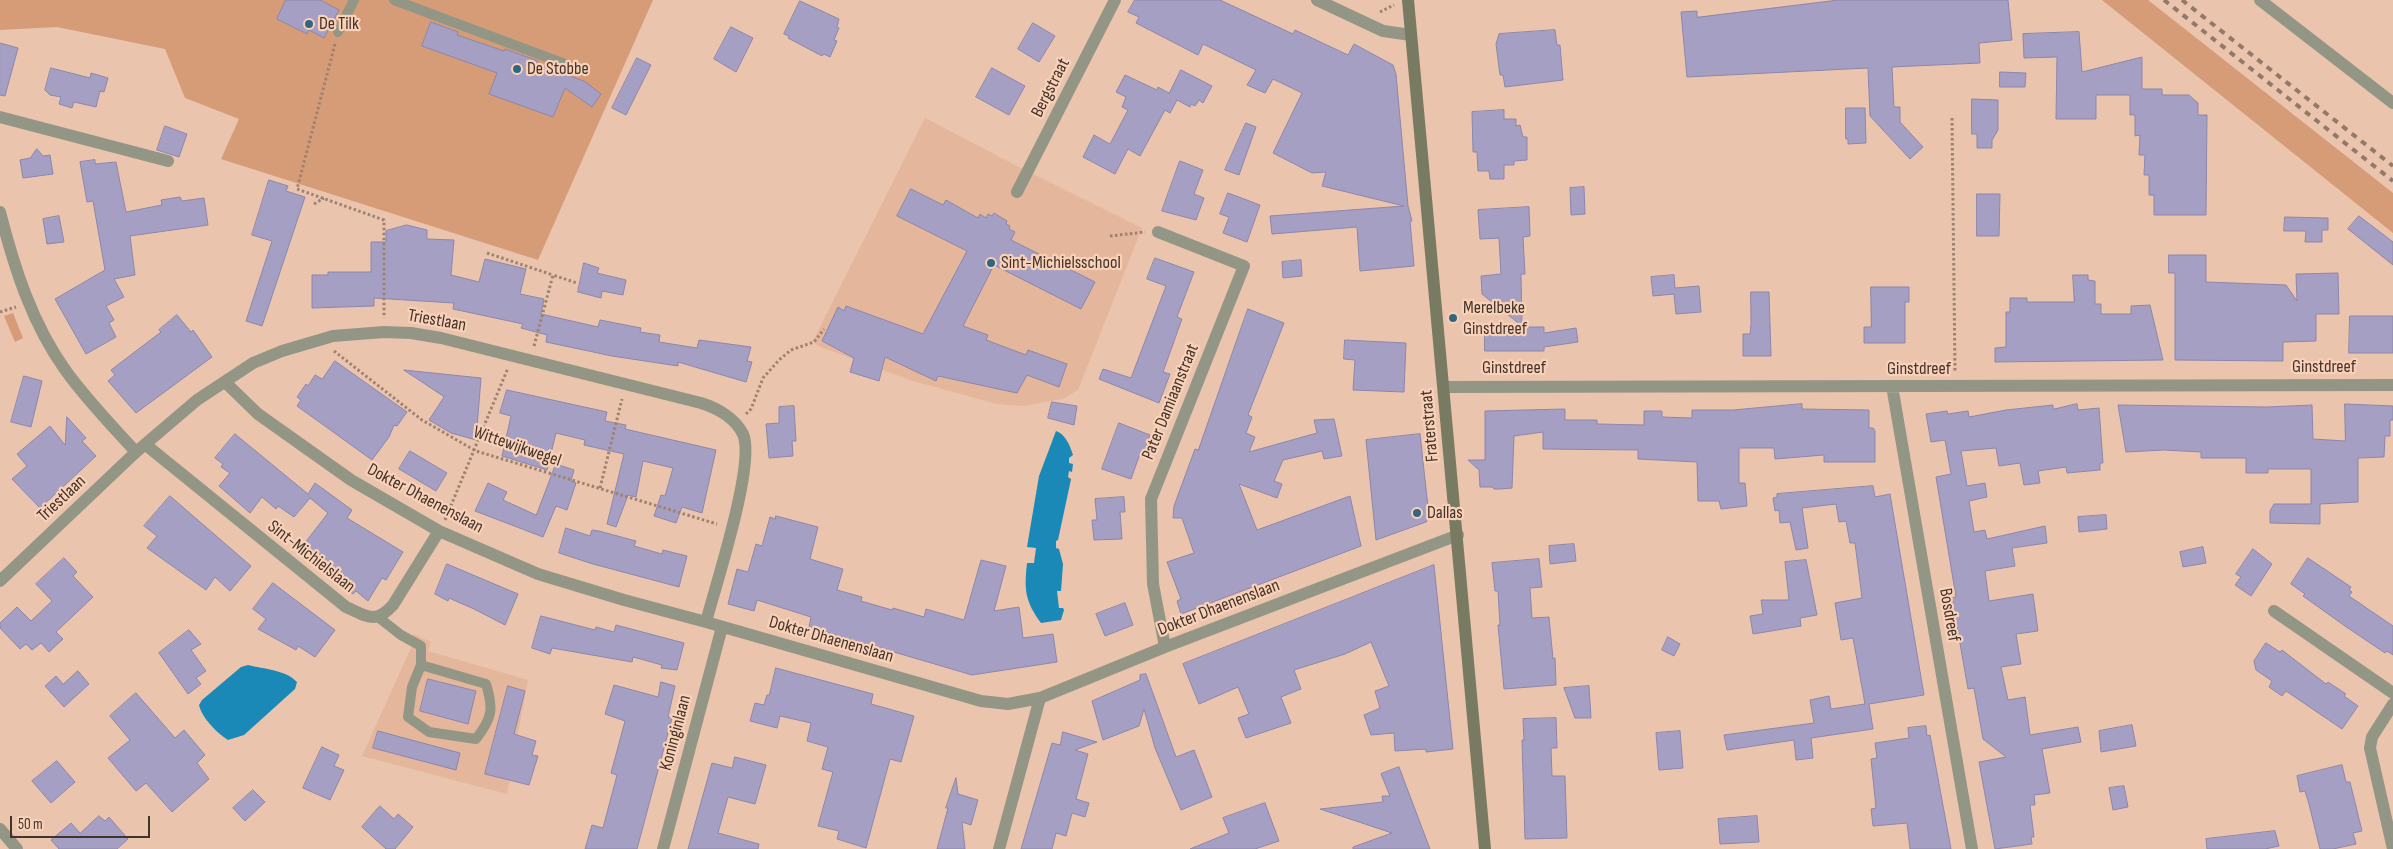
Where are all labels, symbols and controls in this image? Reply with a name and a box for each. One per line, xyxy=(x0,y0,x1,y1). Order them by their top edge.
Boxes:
place label: De Tilk xyxy=(319,13,359,35)
marker: De Tilk xyxy=(303,18,315,30)
street label: Bergstraat xyxy=(1027,55,1075,121)
place label: De Stobbe xyxy=(527,58,589,80)
marker: De Stobbe xyxy=(511,63,523,75)
place label: Sint-Michielsschool xyxy=(1001,252,1121,274)
marker: Sint-Michielsschool xyxy=(985,257,997,269)
place label: Merelbeke Ginstdreef xyxy=(1463,297,1527,340)
street label: Triestlaan xyxy=(406,305,468,337)
marker: Merelbeke Ginstdreef xyxy=(1447,312,1459,324)
street label: Pater Damiaanstraat xyxy=(1138,341,1204,463)
street label: Ginstdreef xyxy=(2292,356,2356,378)
street label: Ginstdreef xyxy=(1482,357,1546,379)
street label: Ginstdreef xyxy=(1887,358,1951,380)
street label: Fraterstraat xyxy=(1416,389,1444,463)
street label: Wittewijkwegel xyxy=(470,422,564,472)
street label: Dokter Dhaenenslaan xyxy=(363,459,487,539)
street label: Triestlaan xyxy=(33,471,91,527)
place label: Dallas xyxy=(1427,502,1463,524)
marker: Dallas xyxy=(1411,507,1423,519)
street label: Sint-Michielslaan xyxy=(263,516,359,598)
street label: Dokter Dhaenenslaan xyxy=(1155,575,1283,641)
street label: Bosdreef xyxy=(1934,587,1964,643)
street label: Dokter Dhaenenslaan xyxy=(766,612,896,668)
street label: Koninginlaan xyxy=(656,693,696,773)
scale bar xyxy=(12,806,152,838)
text: 50 m xyxy=(18,815,43,834)

